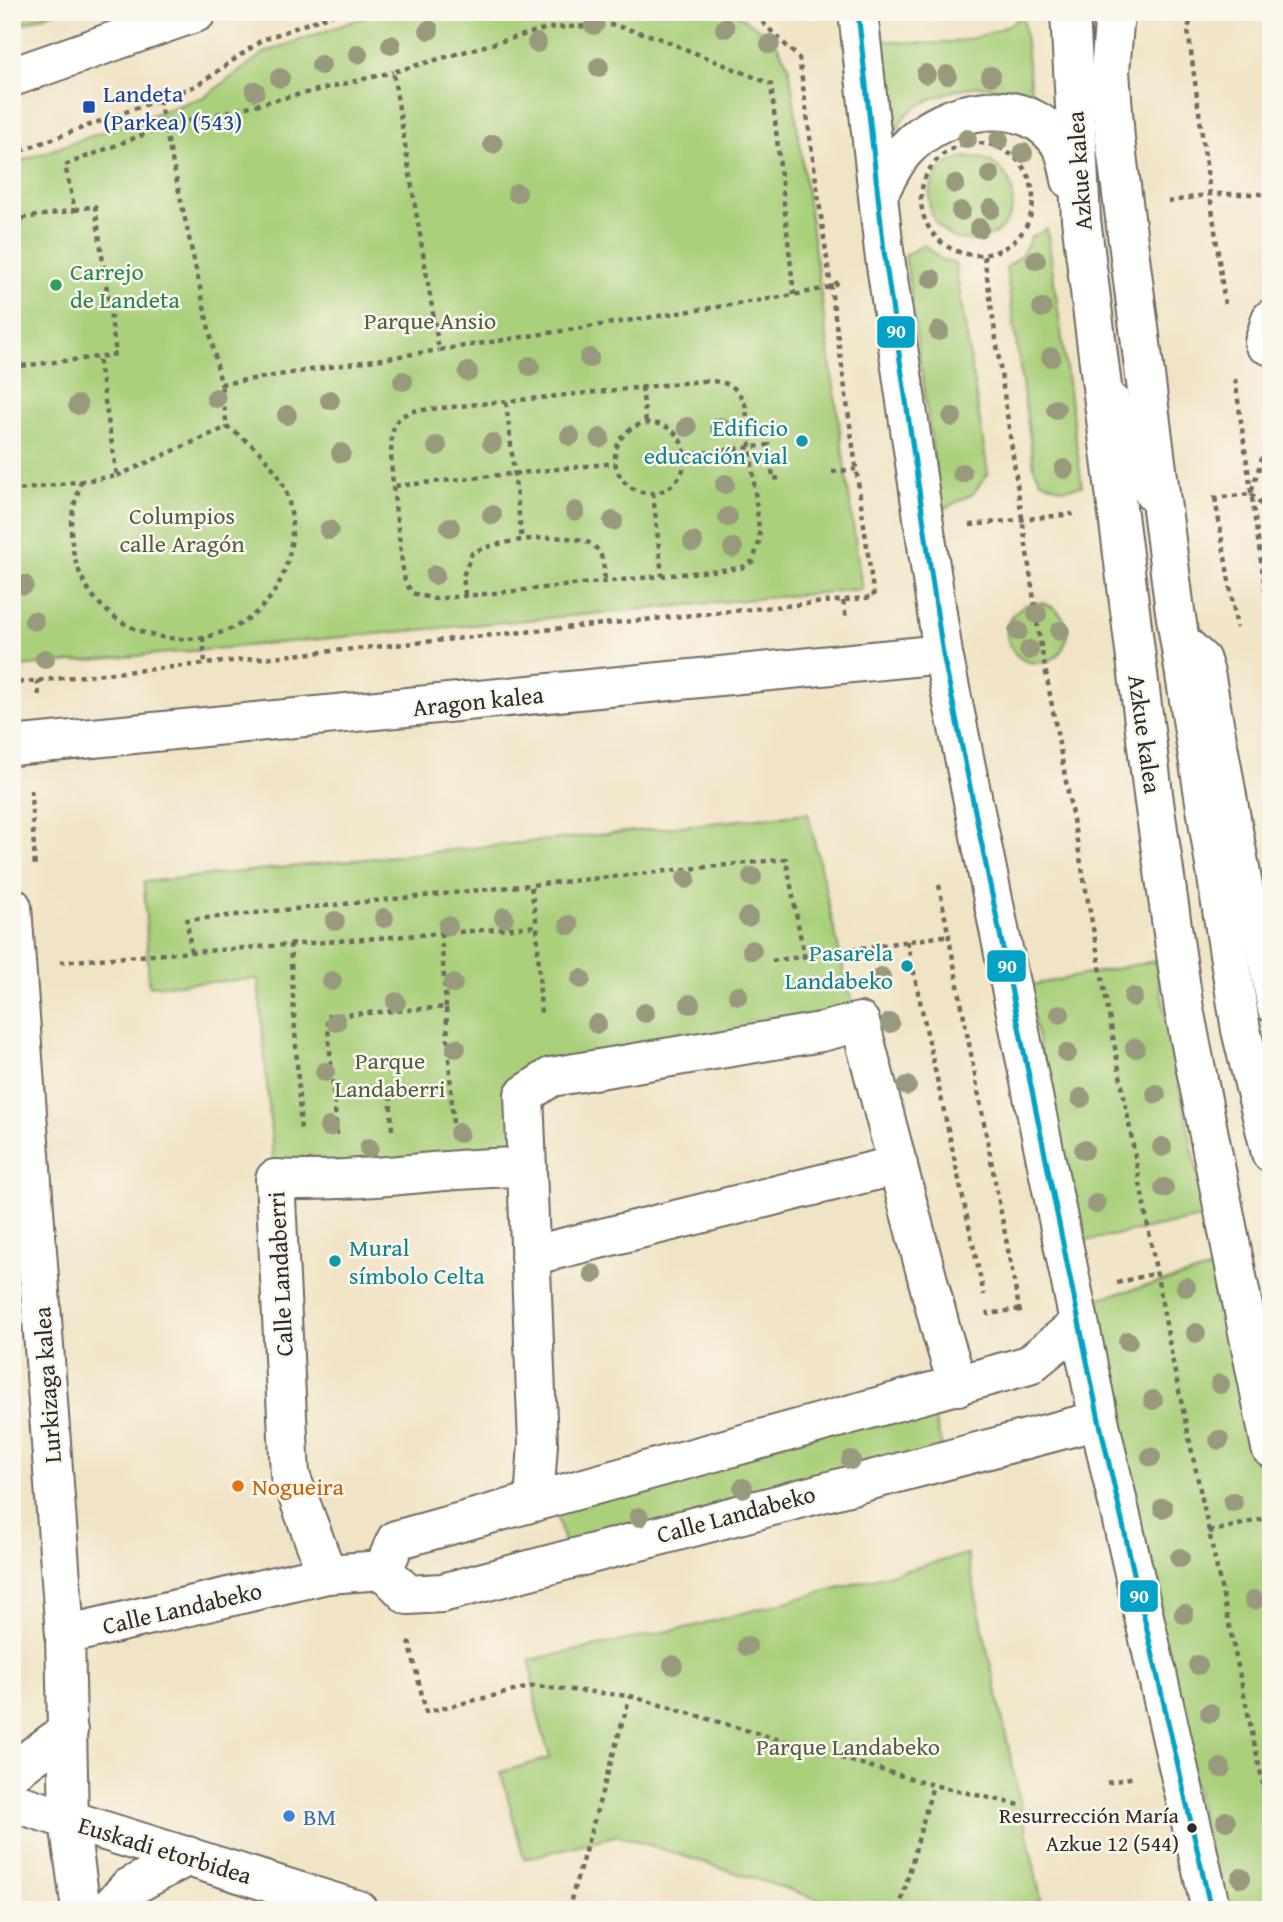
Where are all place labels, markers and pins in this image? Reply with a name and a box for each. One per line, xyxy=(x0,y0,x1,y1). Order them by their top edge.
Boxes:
place label: Landeta (Parkea) (543) xyxy=(103,76,242,139)
marker: Landeta (Parkea) (543) xyxy=(81,99,97,115)
place label: Carrejo de Landeta xyxy=(70,254,180,317)
marker: Carrejo de Landeta xyxy=(48,277,64,293)
place label: Edificio educación vial xyxy=(644,410,788,473)
marker: Edificio educación vial xyxy=(794,433,810,449)
place label: Pasarela Landabeko xyxy=(785,935,894,998)
marker: Pasarela Landabeko xyxy=(899,958,915,974)
place label: Mural símbolo Celta xyxy=(349,1230,485,1293)
marker: Mural símbolo Celta xyxy=(327,1253,343,1269)
place label: Nogueira xyxy=(252,1469,345,1504)
marker: Nogueira xyxy=(230,1478,246,1494)
place label: BM xyxy=(303,1799,336,1834)
place label: Resurrección María Azkue 12 (544) xyxy=(999,1799,1180,1859)
marker: BM xyxy=(281,1808,297,1824)
marker: Resurrección María Azkue 12 (544) xyxy=(1185,1821,1199,1835)

